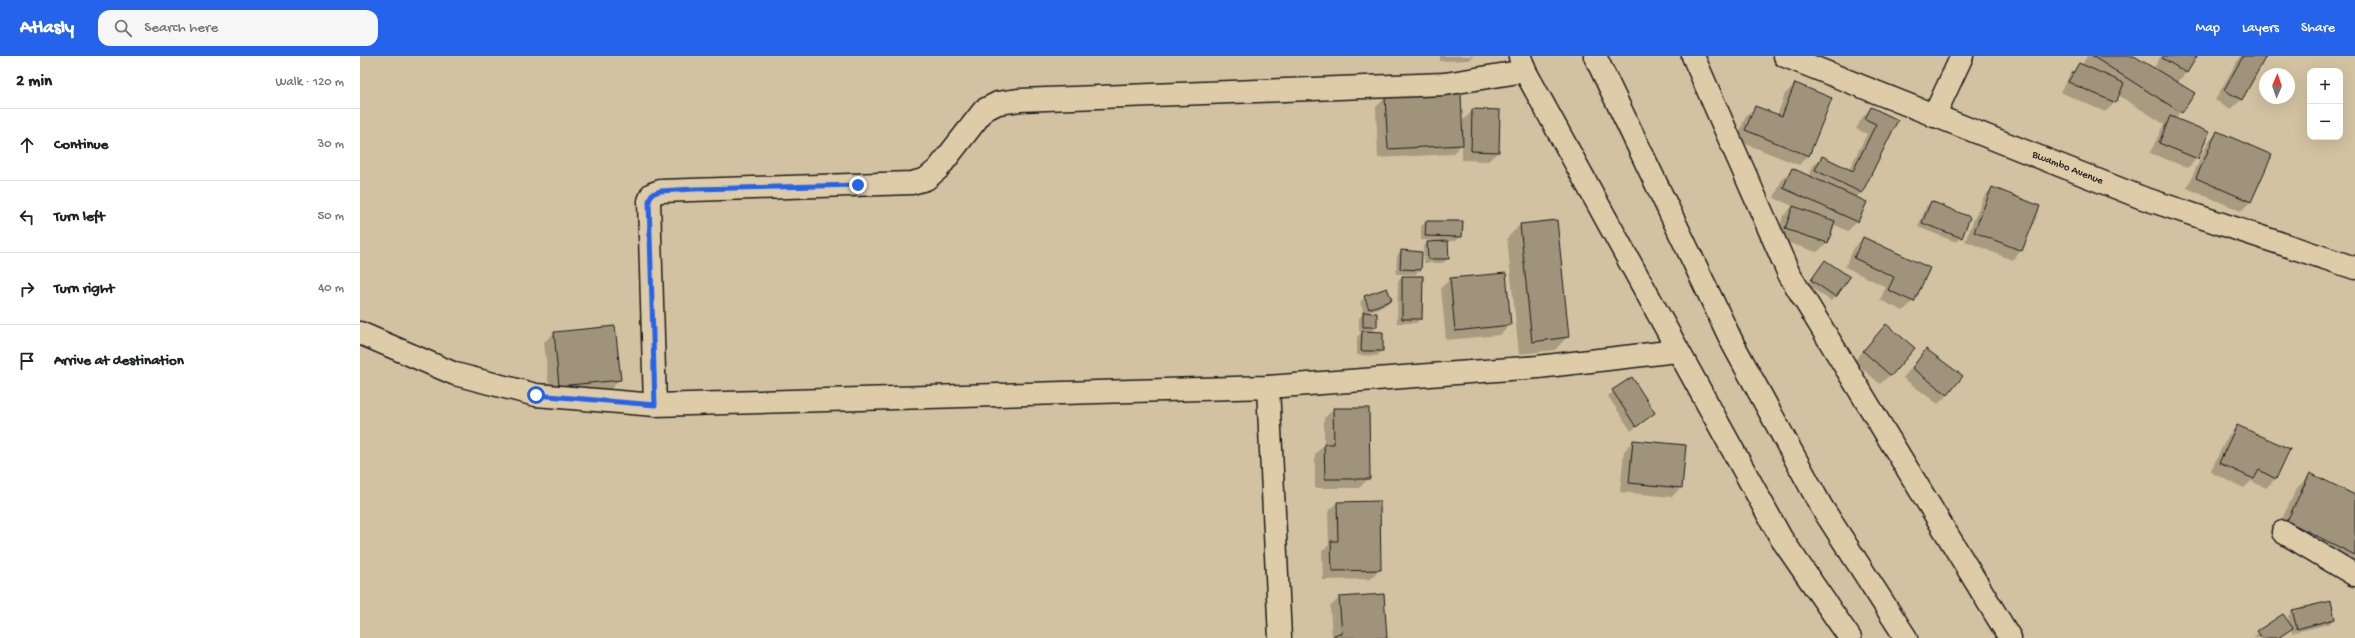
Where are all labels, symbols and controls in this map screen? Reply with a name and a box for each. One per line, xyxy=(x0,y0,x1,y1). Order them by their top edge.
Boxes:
search box xyxy=(98,10,378,46)
text: Atlasly xyxy=(20,17,74,40)
icon: search xyxy=(112,17,134,39)
text: Search here xyxy=(144,19,218,37)
text: Map xyxy=(2196,20,2220,37)
text: Layers xyxy=(2242,20,2279,37)
text: Share xyxy=(2301,20,2335,37)
north arrow xyxy=(2259,68,2295,104)
map controls xyxy=(2307,68,2343,140)
button: + xyxy=(2307,68,2343,104)
text: 2 min xyxy=(16,72,52,92)
text: Walk · 120 m xyxy=(276,75,344,90)
button: − xyxy=(2307,104,2343,140)
icon: ahead xyxy=(16,134,38,156)
text: Continue xyxy=(54,136,108,154)
text: 30 m xyxy=(318,137,344,152)
street label: Bwambo Avenue xyxy=(2029,148,2105,188)
route end xyxy=(849,176,867,194)
icon: left xyxy=(16,206,38,228)
text: Turn left xyxy=(54,208,105,226)
text: 50 m xyxy=(317,209,344,224)
icon: right xyxy=(16,278,38,300)
text: Turn right xyxy=(54,280,114,298)
text: 40 m xyxy=(318,281,344,296)
icon: arrive xyxy=(16,350,38,372)
text: Arrive at destination xyxy=(54,352,184,370)
route start xyxy=(527,386,545,404)

